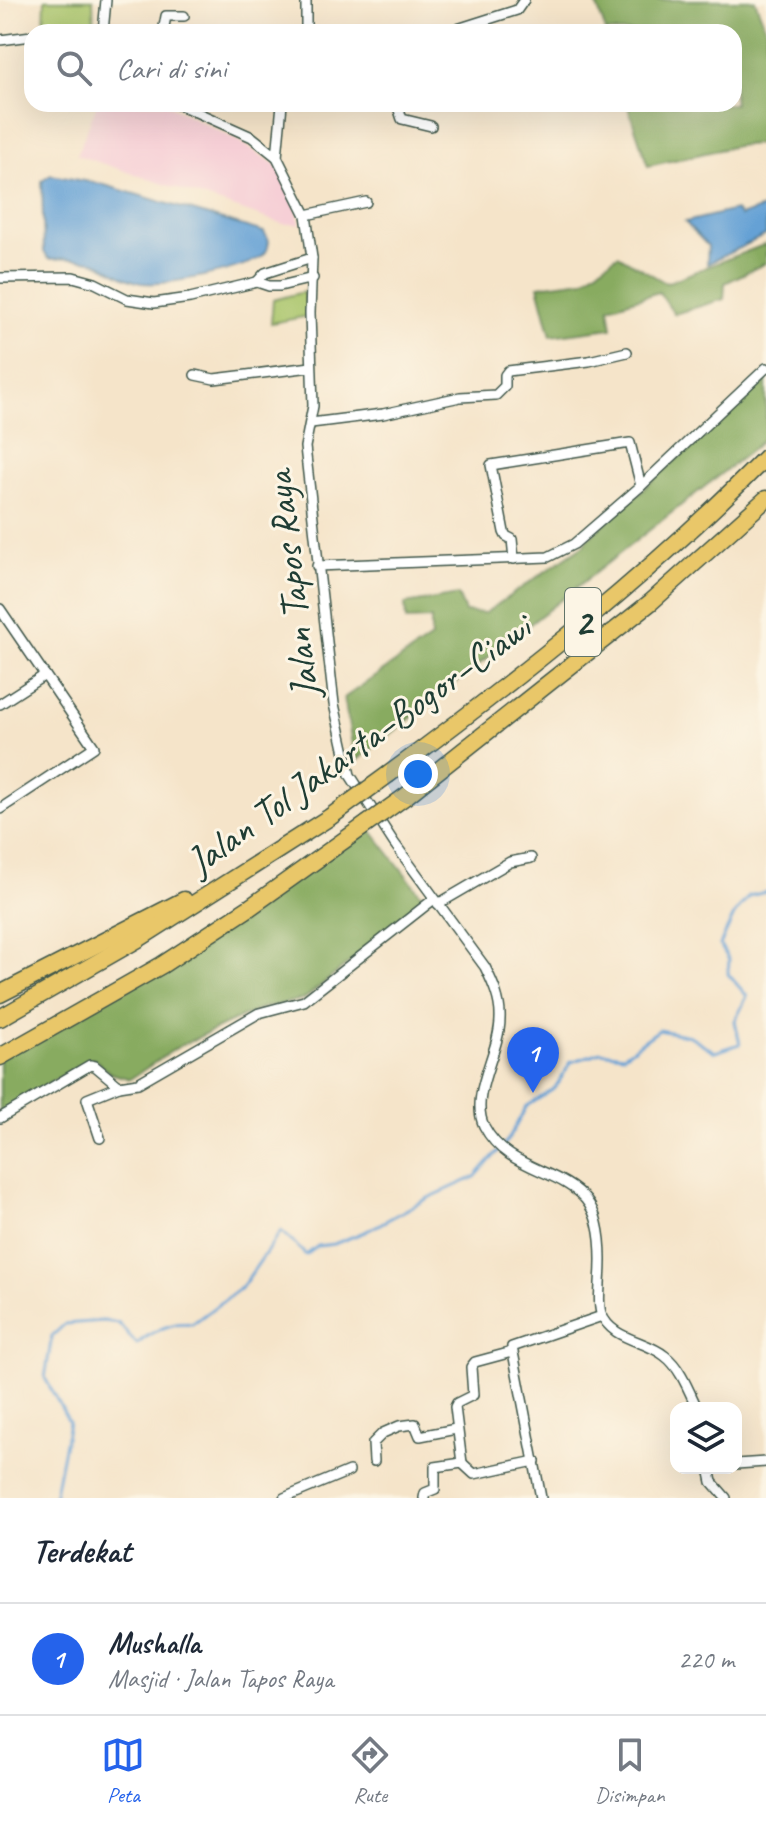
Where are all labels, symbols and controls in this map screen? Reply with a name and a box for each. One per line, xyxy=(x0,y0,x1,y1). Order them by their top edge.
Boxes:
search box xyxy=(24,24,742,112)
icon: search xyxy=(52,46,96,90)
text: Cari di sini xyxy=(116,49,227,87)
street label: Jalan Tapos Raya xyxy=(253,465,331,703)
road number: 2 xyxy=(565,588,601,656)
street label: Jalan Tol Jakarta–Bogor–Ciawi xyxy=(175,600,544,888)
your location xyxy=(398,754,438,794)
pin: 1 xyxy=(507,1027,559,1093)
map controls xyxy=(670,1402,742,1474)
button: layers xyxy=(670,1402,742,1474)
text: Terdekat xyxy=(32,1529,131,1572)
text: Mushalla xyxy=(108,1624,201,1662)
text: 1 xyxy=(52,1643,64,1676)
text: 220 m xyxy=(678,1643,734,1676)
text: Masjid · Jalan Tapos Raya xyxy=(108,1662,333,1695)
tab: Peta xyxy=(101,1733,145,1809)
tab: Rute xyxy=(348,1733,392,1809)
tab: Disimpan xyxy=(595,1733,665,1809)

